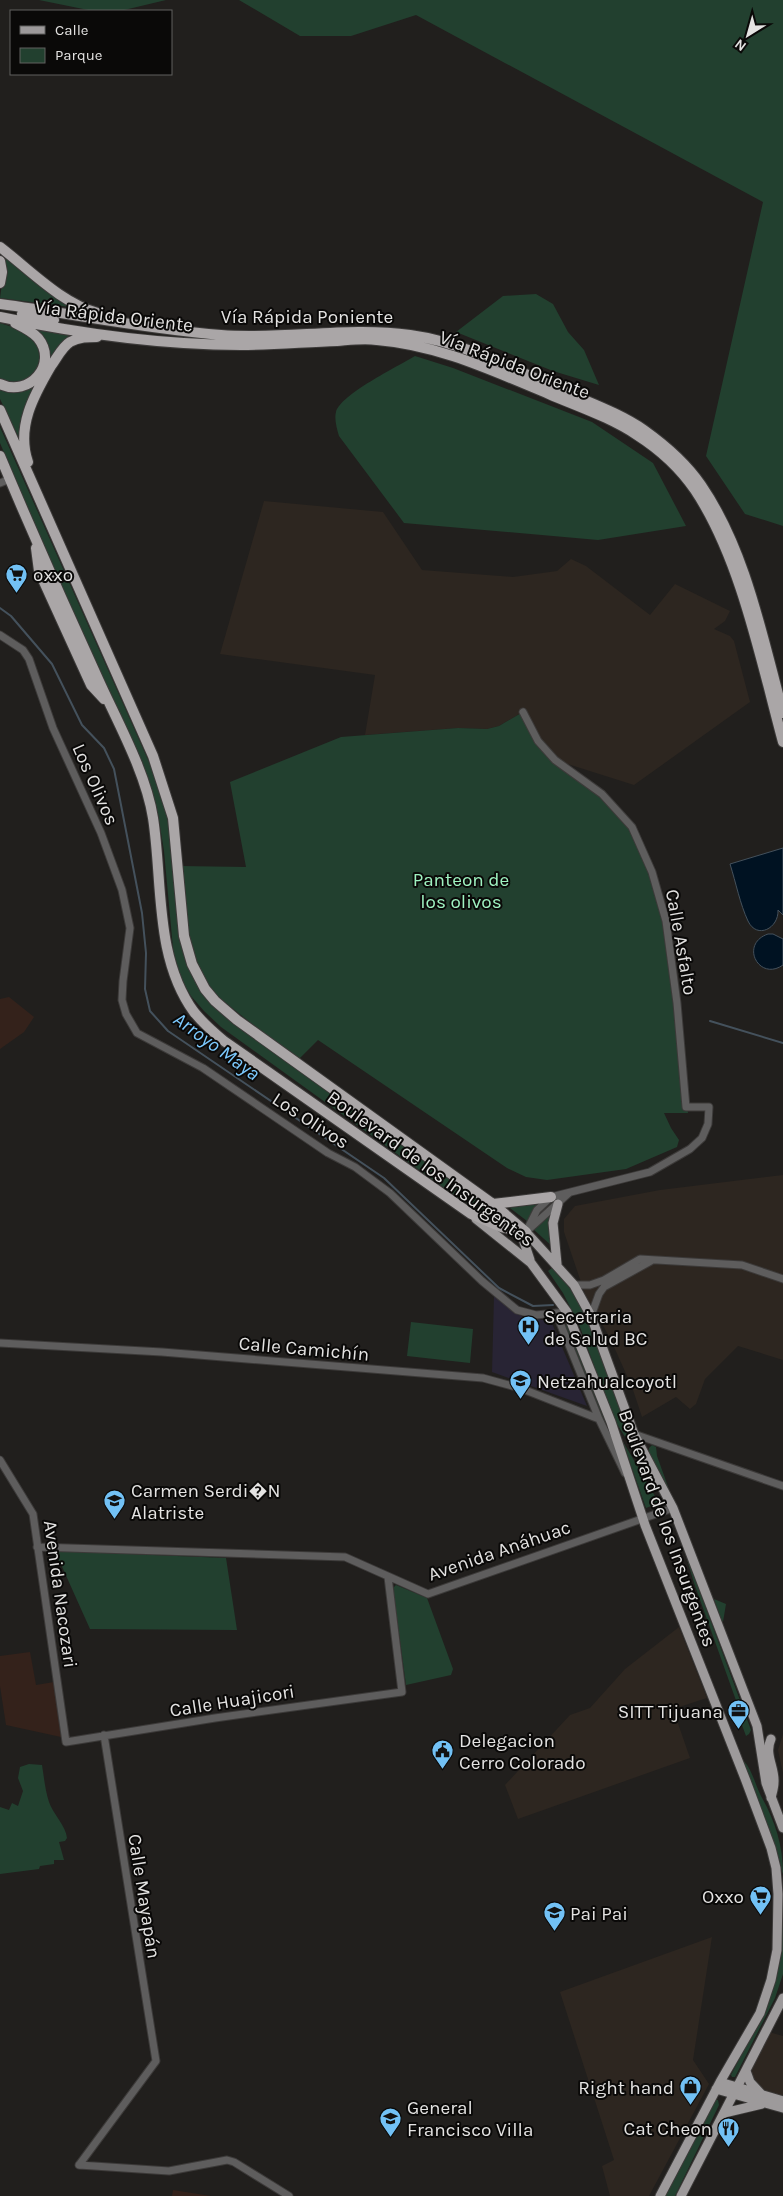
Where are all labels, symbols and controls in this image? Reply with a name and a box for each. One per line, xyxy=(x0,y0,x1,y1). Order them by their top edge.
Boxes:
legend xyxy=(10,10,172,75)
north arrow xyxy=(723,10,773,60)
text: Calle xyxy=(55,21,89,39)
text: N xyxy=(731,35,750,55)
text: Parque xyxy=(55,46,103,64)
street label: Vía Rápida Oriente xyxy=(33,295,194,337)
street label: Vía Rápida Poniente xyxy=(221,306,393,328)
street label: Vía Rápida Oriente xyxy=(436,326,593,404)
supermarket icon: oxxo xyxy=(5,562,29,593)
place label: oxxo xyxy=(33,564,73,586)
street label: Los Olivos xyxy=(67,740,123,829)
park label: Panteon de los olivos xyxy=(413,869,509,913)
street label: Calle Asfalto xyxy=(661,887,701,997)
water label: Arroyo Maya xyxy=(169,1007,264,1085)
street label: Boulevard de los Insurgentes xyxy=(322,1086,538,1251)
street label: Los Olivos xyxy=(268,1088,353,1154)
place label: Secetraria de Salud BC xyxy=(544,1306,648,1350)
hospital icon: Secetraria de Salud BC xyxy=(516,1315,540,1346)
street label: Calle Camichín xyxy=(238,1332,370,1366)
school or university icon: Netzahualcoyotl xyxy=(509,1369,533,1400)
place label: Netzahualcoyotl xyxy=(537,1371,677,1393)
street label: Boulevard de los Insurgentes xyxy=(614,1407,720,1650)
place label: Carmen Serdi�N Alatriste xyxy=(131,1480,281,1524)
school or university icon: Carmen Serdi�N Alatriste xyxy=(103,1489,127,1520)
street label: Avenida Anáhuac xyxy=(425,1516,573,1586)
street label: Avenida Nacozari xyxy=(39,1519,81,1669)
street label: Calle Huajicori xyxy=(168,1680,296,1722)
office icon: SITT Tijuana xyxy=(727,1699,751,1730)
place label: SITT Tijuana xyxy=(618,1701,723,1723)
place label: Delegacion Cerro Colorado xyxy=(459,1730,586,1774)
public building icon: Delegacion Cerro Colorado xyxy=(431,1739,455,1770)
street label: Calle Mayapán xyxy=(123,1832,165,1960)
supermarket icon: Oxxo xyxy=(748,1884,772,1915)
place label: Oxxo xyxy=(702,1886,744,1908)
school or university icon: Pai Pai xyxy=(542,1901,566,1932)
place label: Pai Pai xyxy=(570,1903,628,1925)
shop icon: Right hand xyxy=(678,2075,702,2106)
place label: Right hand xyxy=(578,2077,674,2099)
place label: General Francisco Villa xyxy=(407,2097,533,2141)
school or university icon: General Francisco Villa xyxy=(379,2106,403,2137)
restaurant icon: Cat Cheon xyxy=(716,2116,740,2147)
place label: Cat Cheon xyxy=(624,2118,712,2140)

